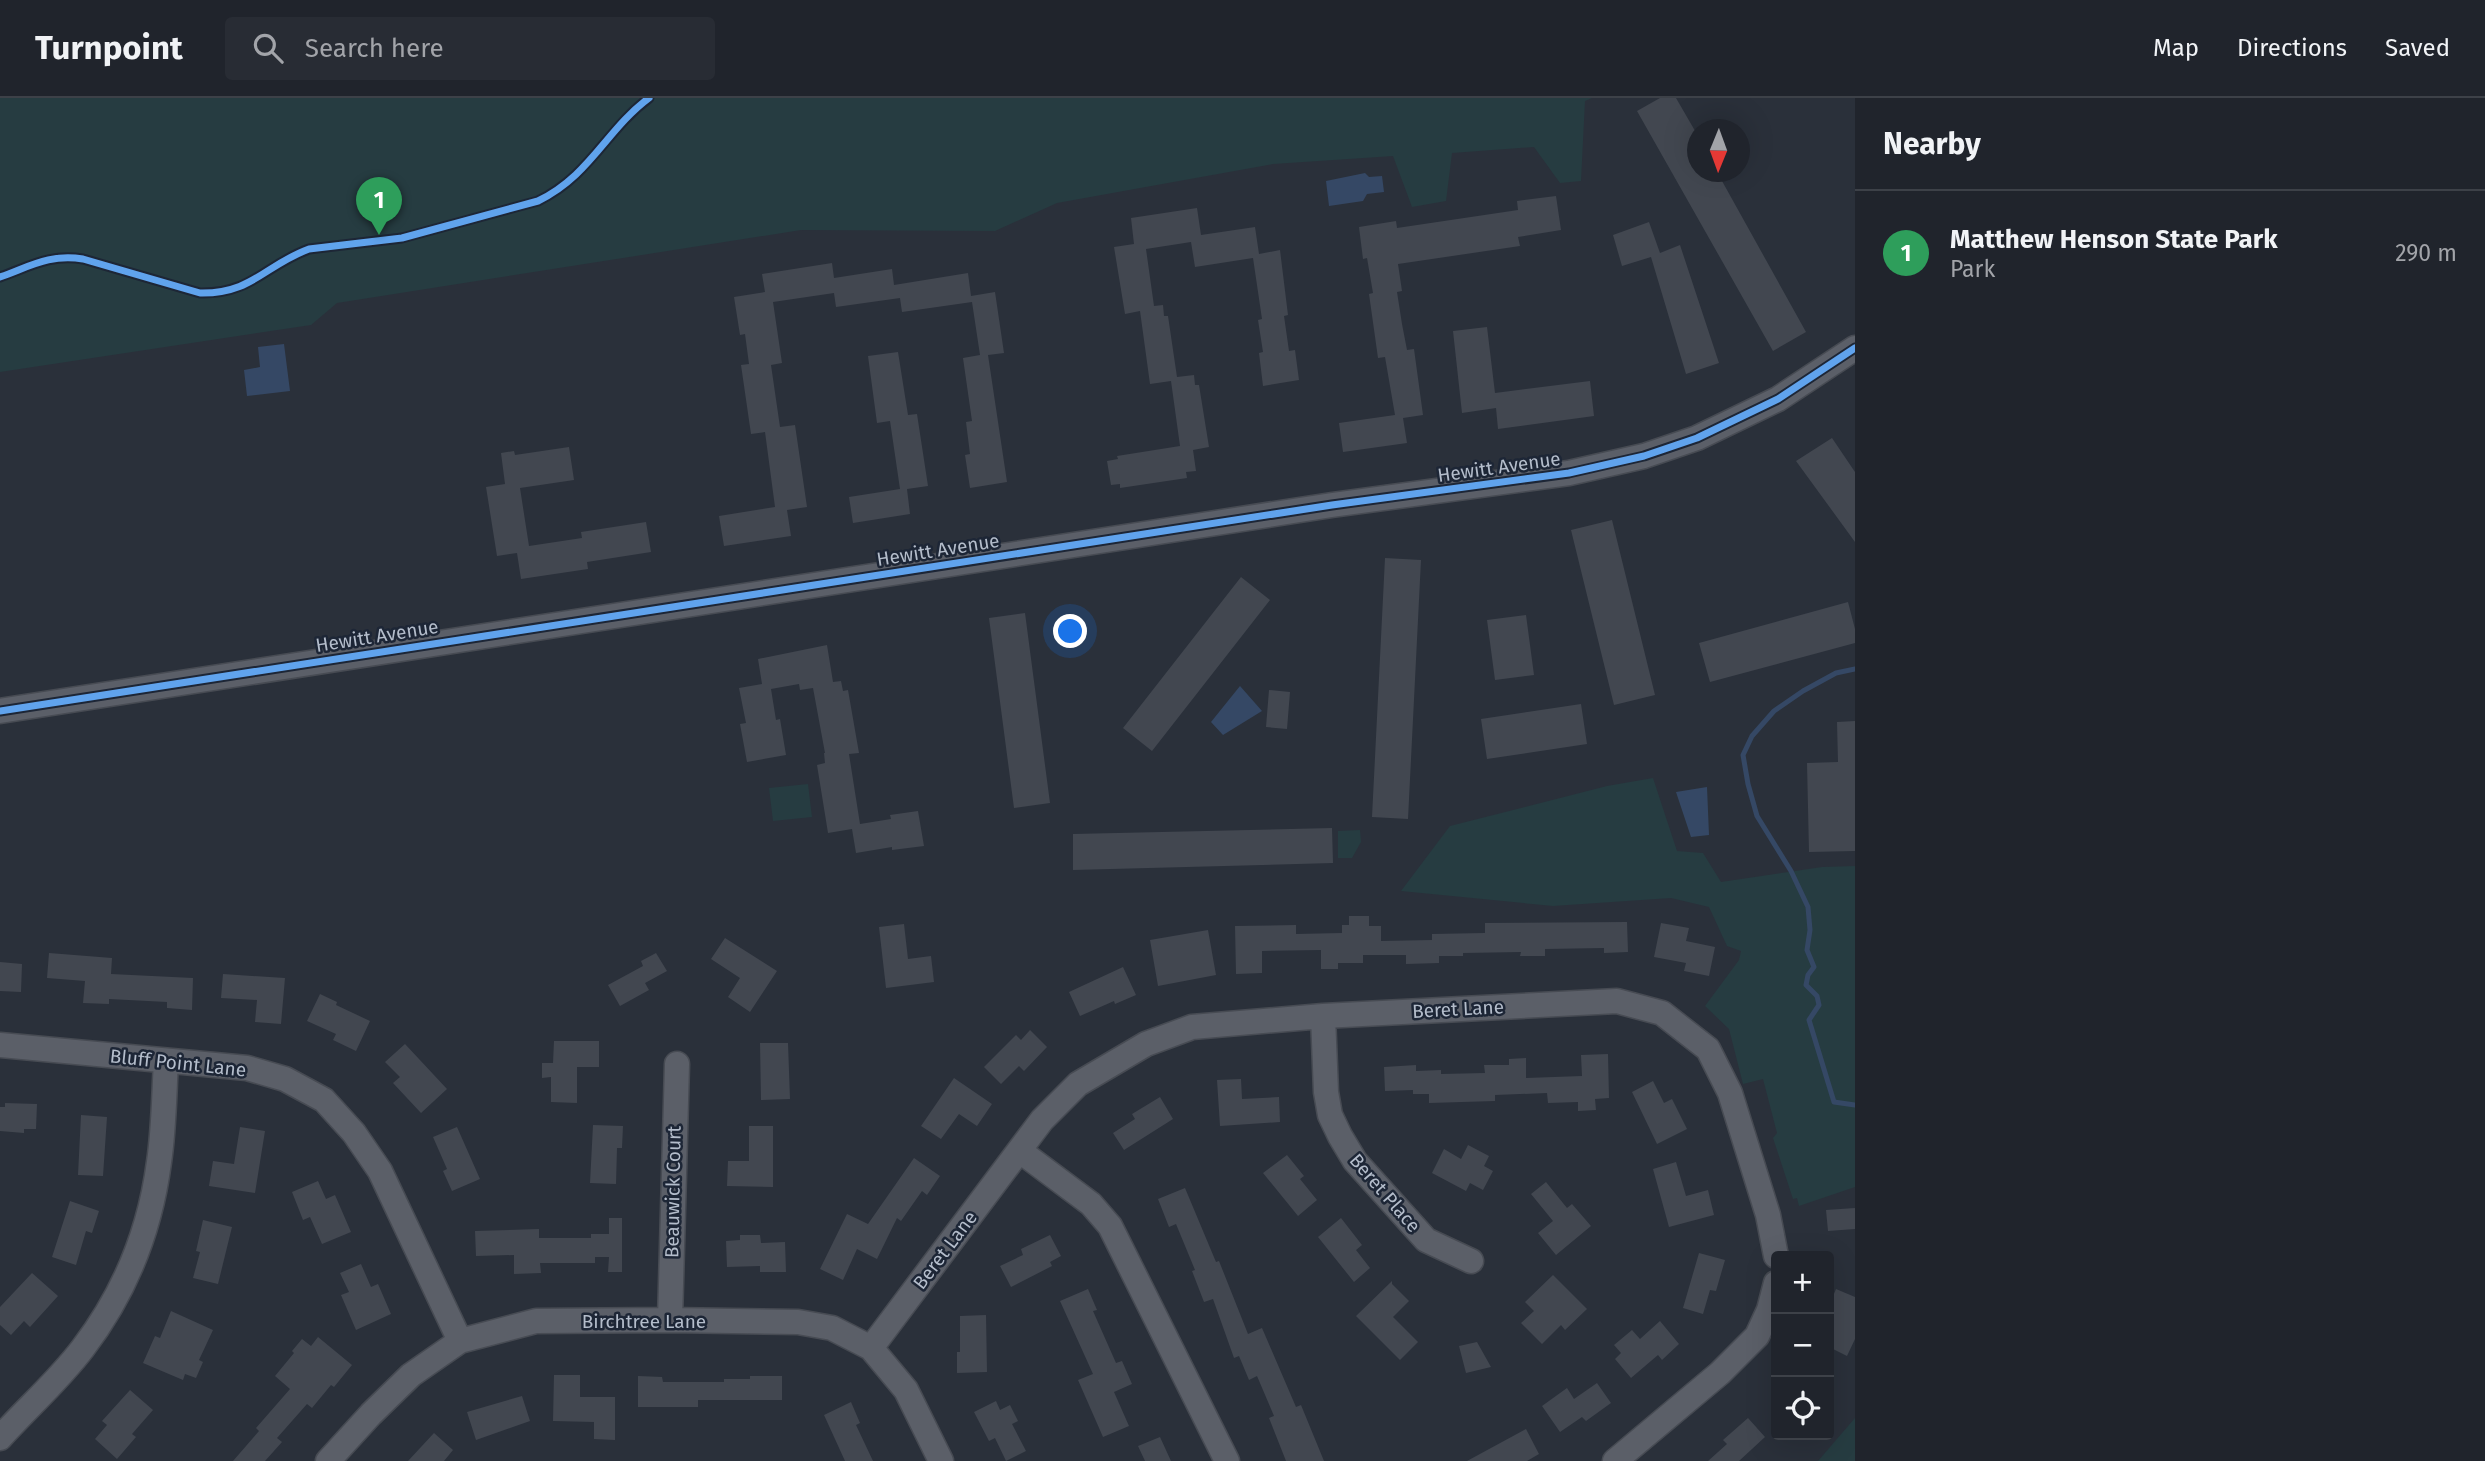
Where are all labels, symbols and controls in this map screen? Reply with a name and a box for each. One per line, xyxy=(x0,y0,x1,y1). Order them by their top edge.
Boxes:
search box xyxy=(225,17,715,80)
text: Turnpoint xyxy=(35,28,183,68)
icon: search xyxy=(249,29,287,67)
text: Search here xyxy=(305,33,444,64)
text: Map xyxy=(2153,34,2199,62)
text: Directions xyxy=(2237,34,2347,62)
text: Saved xyxy=(2385,34,2450,62)
north arrow xyxy=(1687,119,1750,182)
text: Nearby xyxy=(1883,126,1981,162)
pin: 1 xyxy=(356,177,402,235)
text: Matthew Henson State Park xyxy=(1950,224,2278,255)
text: 1 xyxy=(1901,239,1911,267)
text: 290 m xyxy=(2395,239,2457,267)
text: Park xyxy=(1950,255,1995,283)
street label: Hewitt Avenue xyxy=(1436,447,1562,487)
street label: Hewitt Avenue xyxy=(875,529,1001,571)
your location xyxy=(1053,614,1087,648)
street label: Hewitt Avenue xyxy=(314,615,440,657)
street label: Beret Lane xyxy=(1411,995,1505,1023)
street label: Bluff Point Lane xyxy=(109,1044,247,1082)
street label: Beauwick Court xyxy=(660,1125,686,1258)
street label: Beret Place xyxy=(1345,1149,1425,1237)
street label: Beret Lane xyxy=(908,1206,982,1294)
map controls xyxy=(1771,1251,1834,1440)
button: + xyxy=(1771,1251,1834,1314)
street label: Birchtree Lane xyxy=(582,1310,706,1333)
button: − xyxy=(1771,1314,1834,1377)
button: locate xyxy=(1771,1377,1834,1440)

